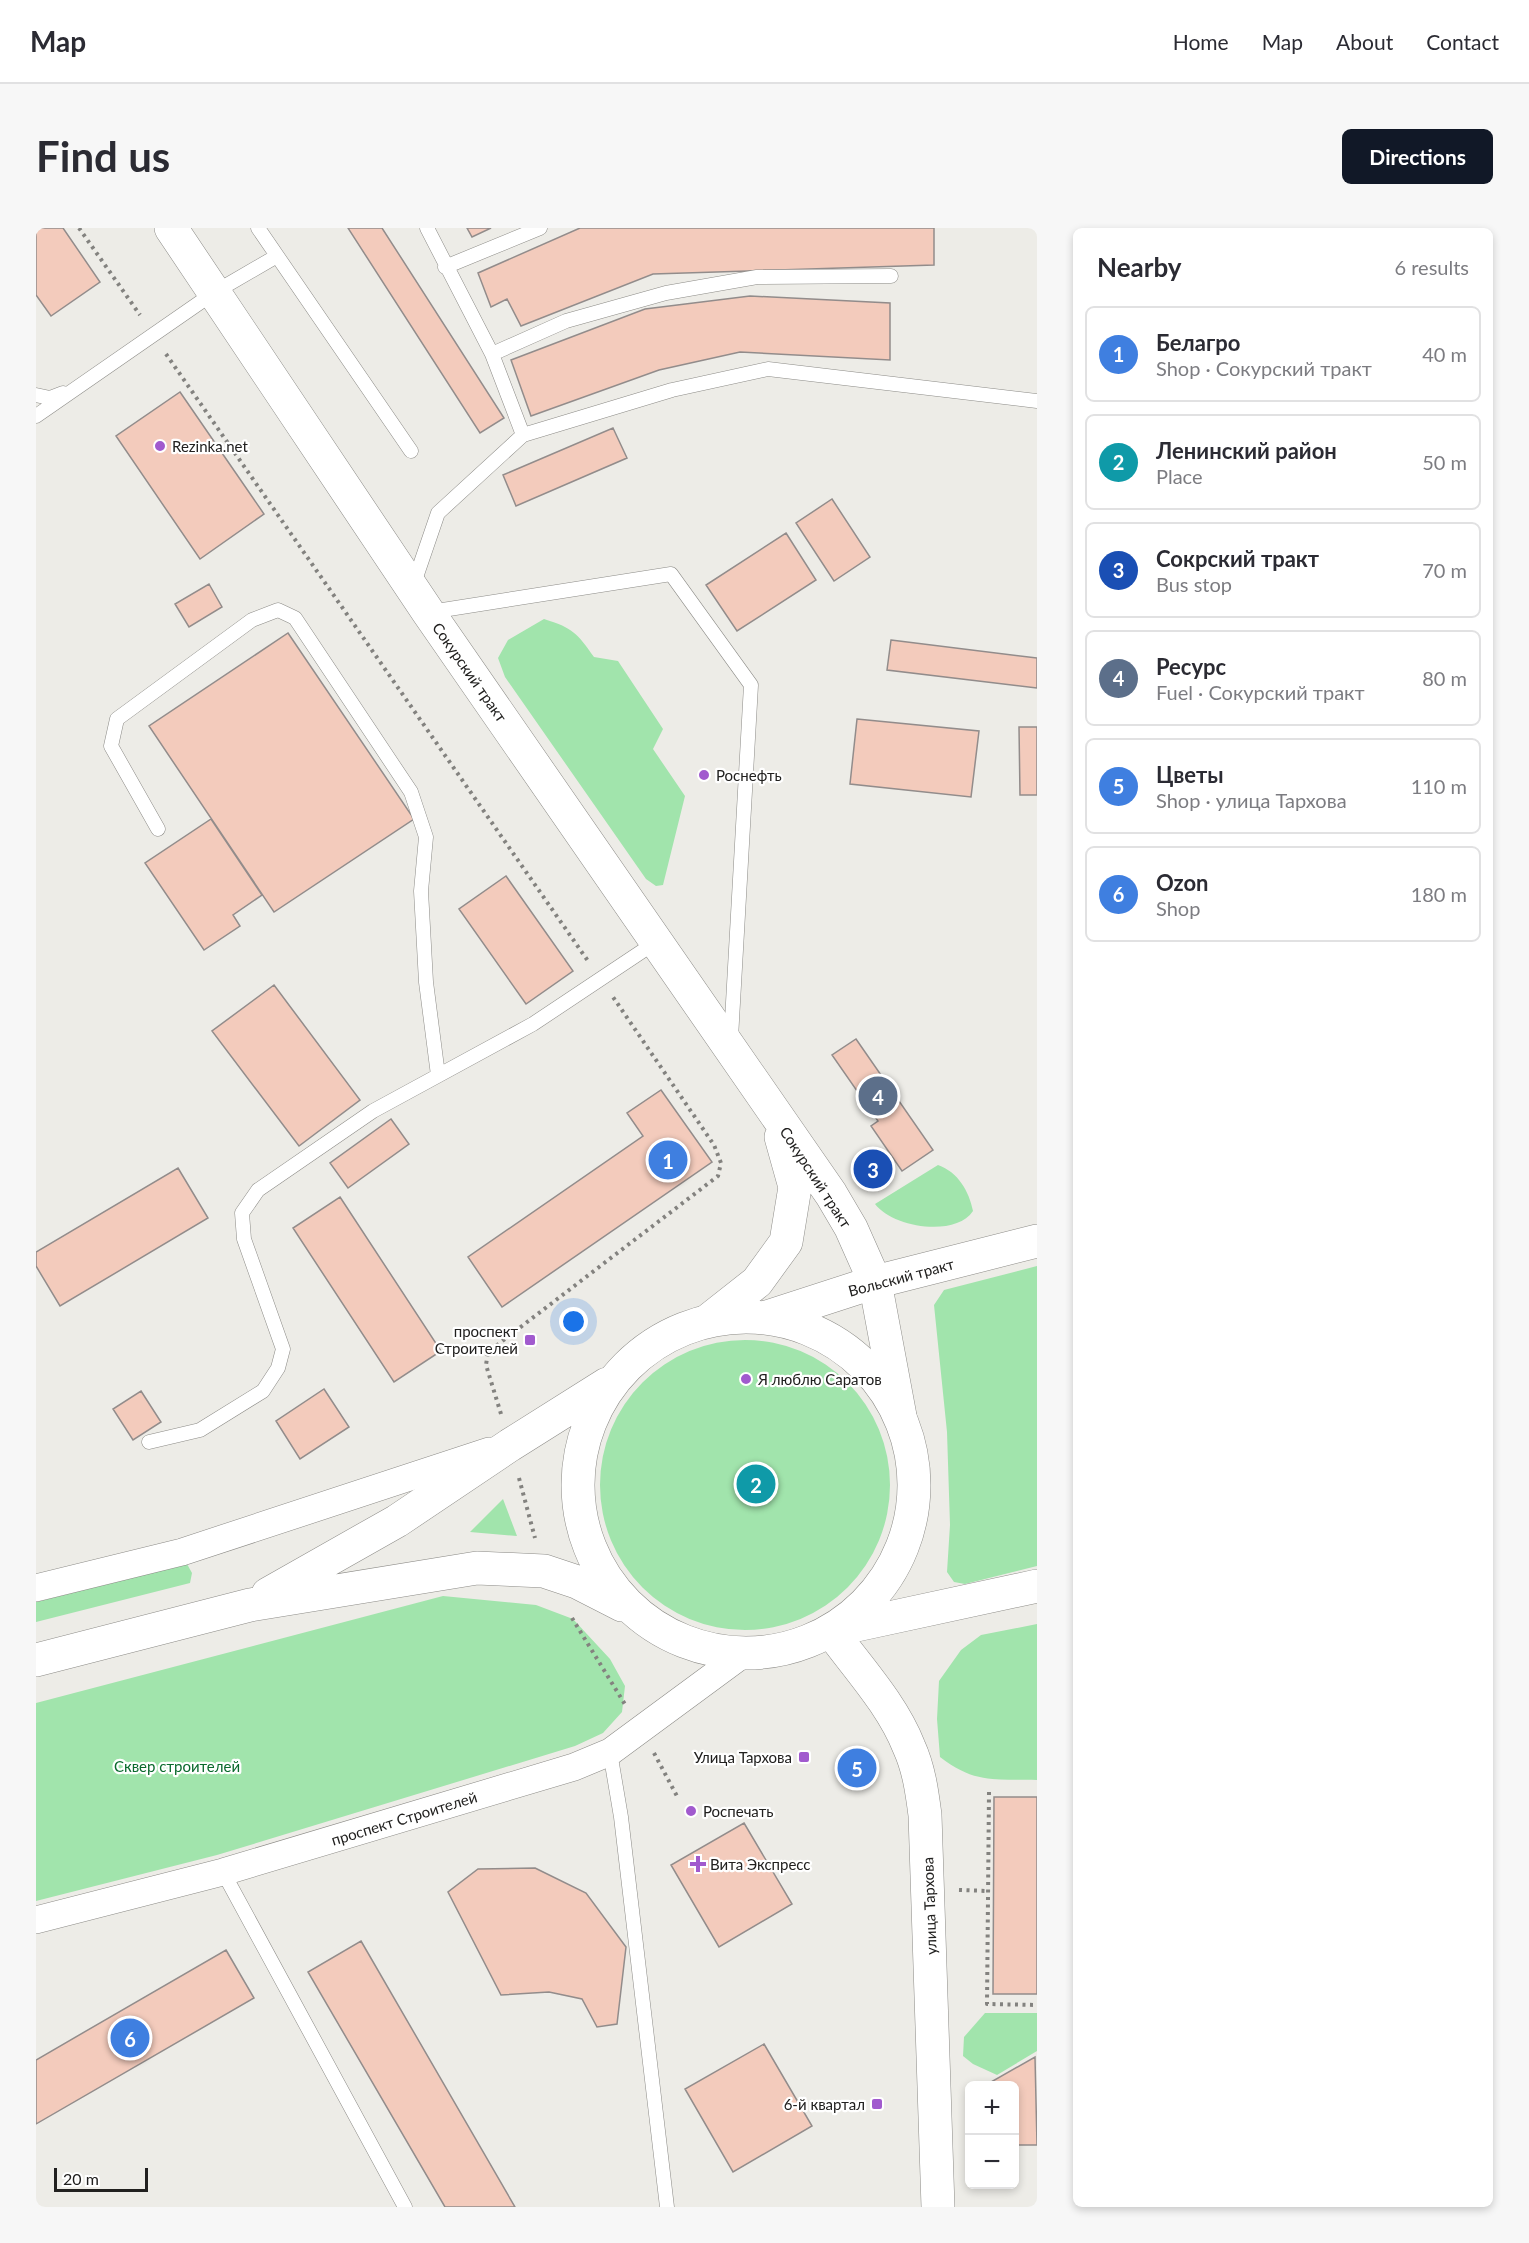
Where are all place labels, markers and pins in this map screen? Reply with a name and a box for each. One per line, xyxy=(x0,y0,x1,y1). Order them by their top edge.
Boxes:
place label: Rezinka.net xyxy=(172,437,248,455)
marker: Rezinka.net xyxy=(153,439,167,453)
place label: Роснефть xyxy=(716,766,782,784)
marker: Роснефть xyxy=(697,768,711,782)
pin: 4 xyxy=(858,1074,898,1118)
pin: 1 xyxy=(648,1138,688,1182)
pin: 3 xyxy=(854,1146,892,1192)
place label: проспект Строителей xyxy=(435,1322,518,1357)
marker: проспект Строителей xyxy=(523,1333,537,1347)
place label: Я люблю Саратов xyxy=(757,1370,882,1388)
marker: Я люблю Саратов xyxy=(739,1372,753,1386)
pin: 2 xyxy=(736,1462,776,1506)
pin: 5 xyxy=(838,1746,876,1790)
place label: Улица Тархова xyxy=(694,1748,792,1766)
marker: Улица Тархова xyxy=(797,1750,811,1764)
place label: Роспечать xyxy=(703,1802,773,1820)
marker: Роспечать xyxy=(684,1804,698,1818)
place label: Вита Экспресс xyxy=(710,1855,811,1873)
marker: Вита Экспресс xyxy=(691,1857,705,1871)
pin: 6 xyxy=(110,2016,149,2060)
place label: 6-й квартал xyxy=(784,2095,865,2113)
marker: 6-й квартал xyxy=(870,2097,884,2111)

